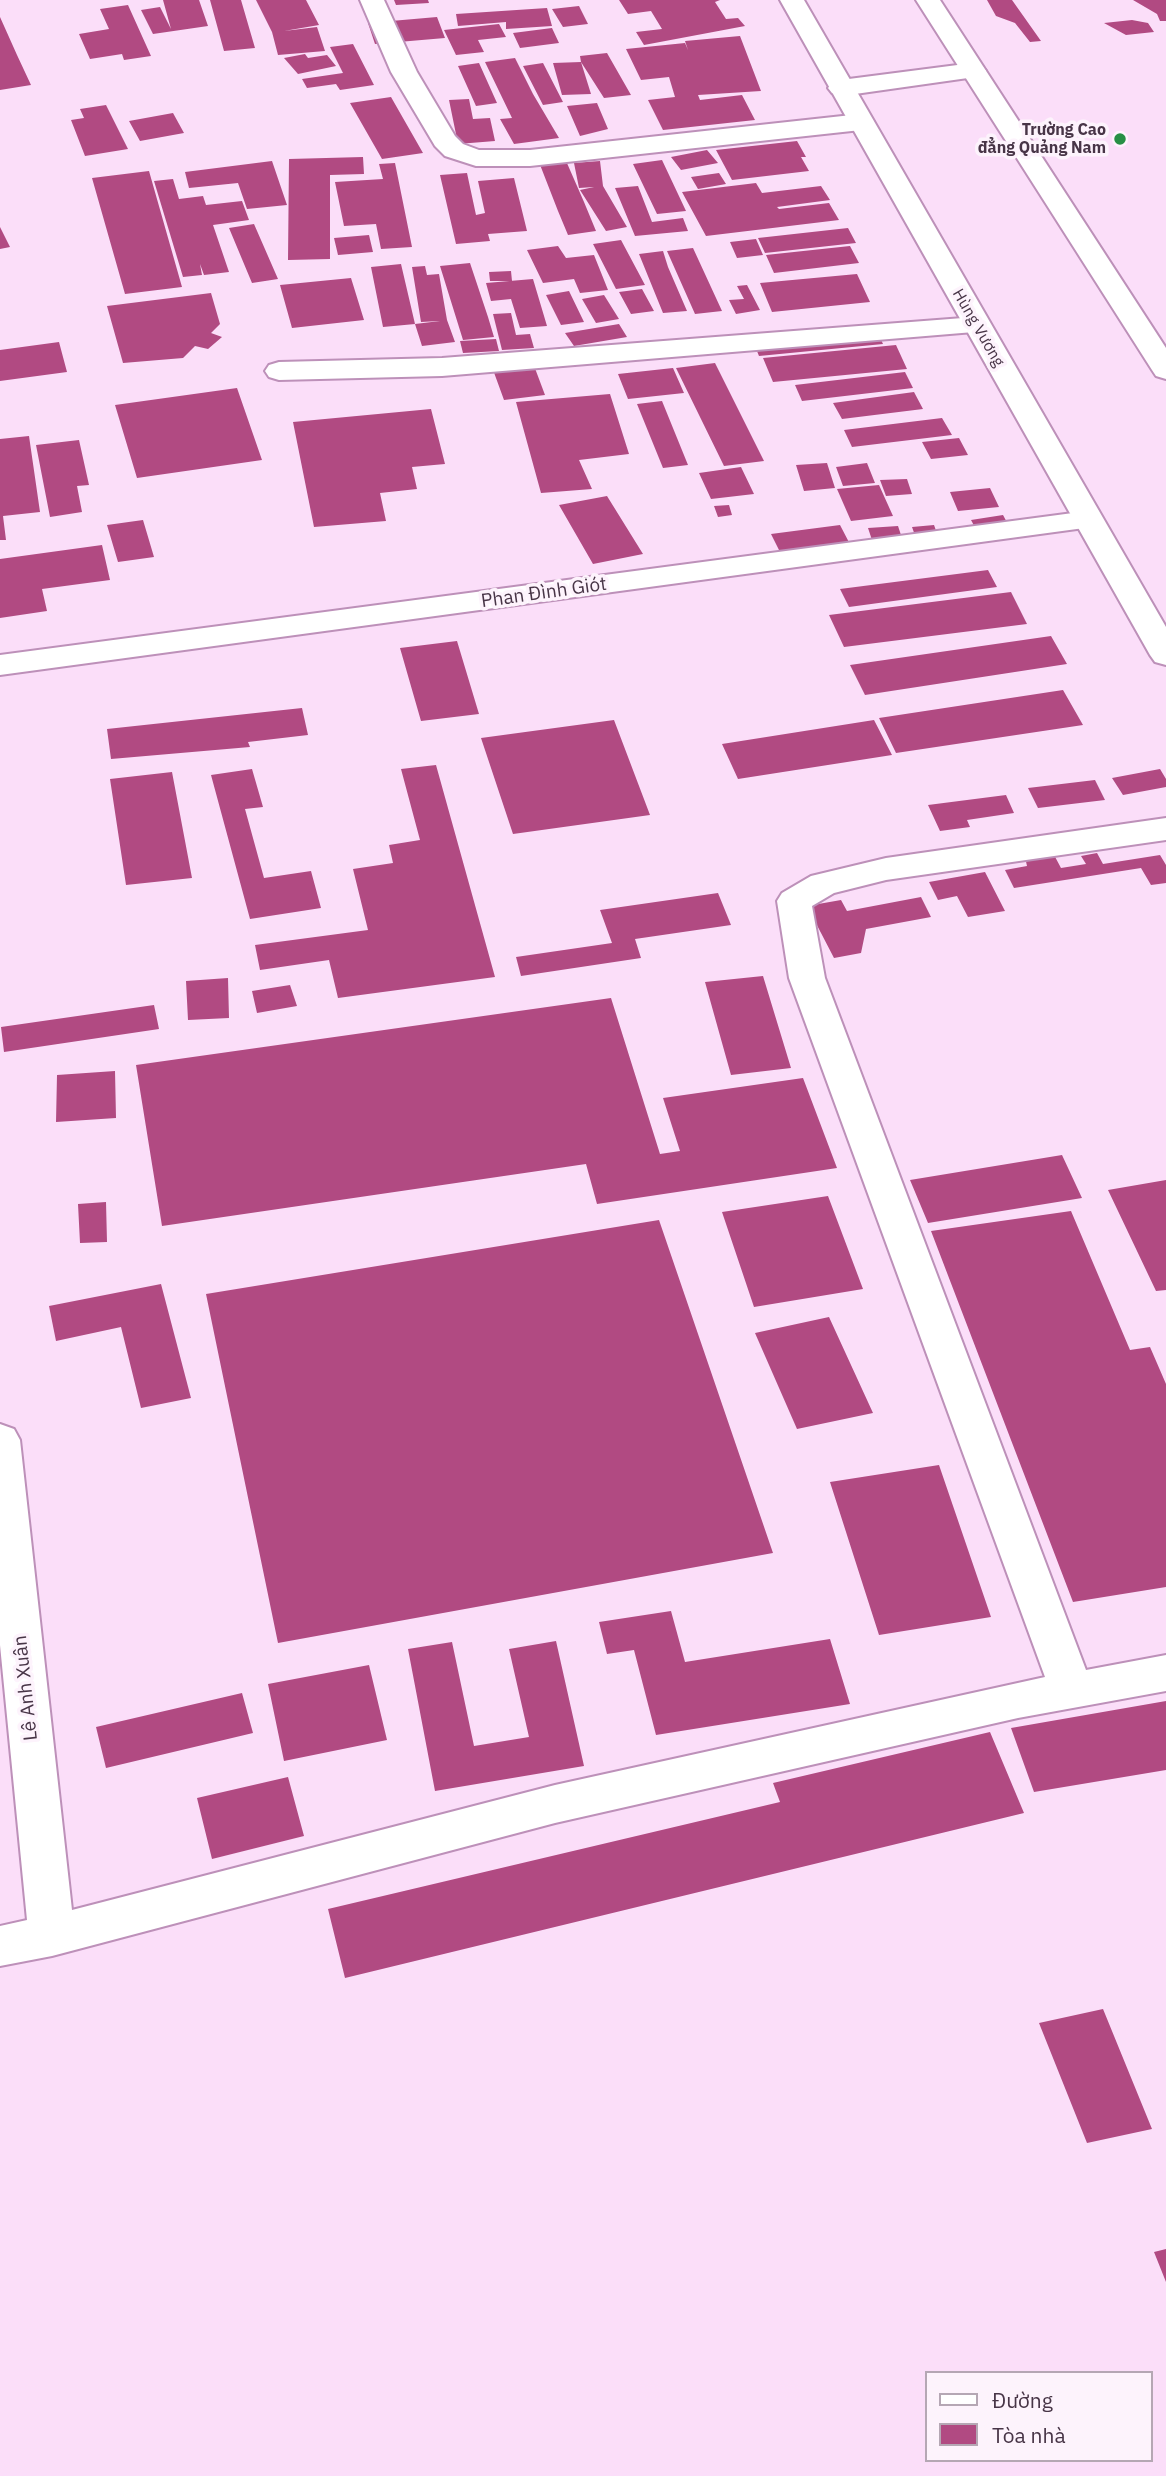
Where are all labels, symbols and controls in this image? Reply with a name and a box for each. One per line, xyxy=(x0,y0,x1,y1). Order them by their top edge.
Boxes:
place label: Trường Cao đẳng Quảng Nam xyxy=(978,120,1106,158)
marker: Trường Cao đẳng Quảng Nam xyxy=(1112,131,1128,147)
street label: Hùng Vương xyxy=(948,286,1008,370)
street label: Phan Đình Giót xyxy=(480,573,608,613)
street label: Lê Anh Xuân xyxy=(9,1634,43,1742)
legend xyxy=(925,2371,1152,2462)
text: Đường xyxy=(992,2386,1053,2414)
text: Tòa nhà xyxy=(992,2421,1066,2449)

